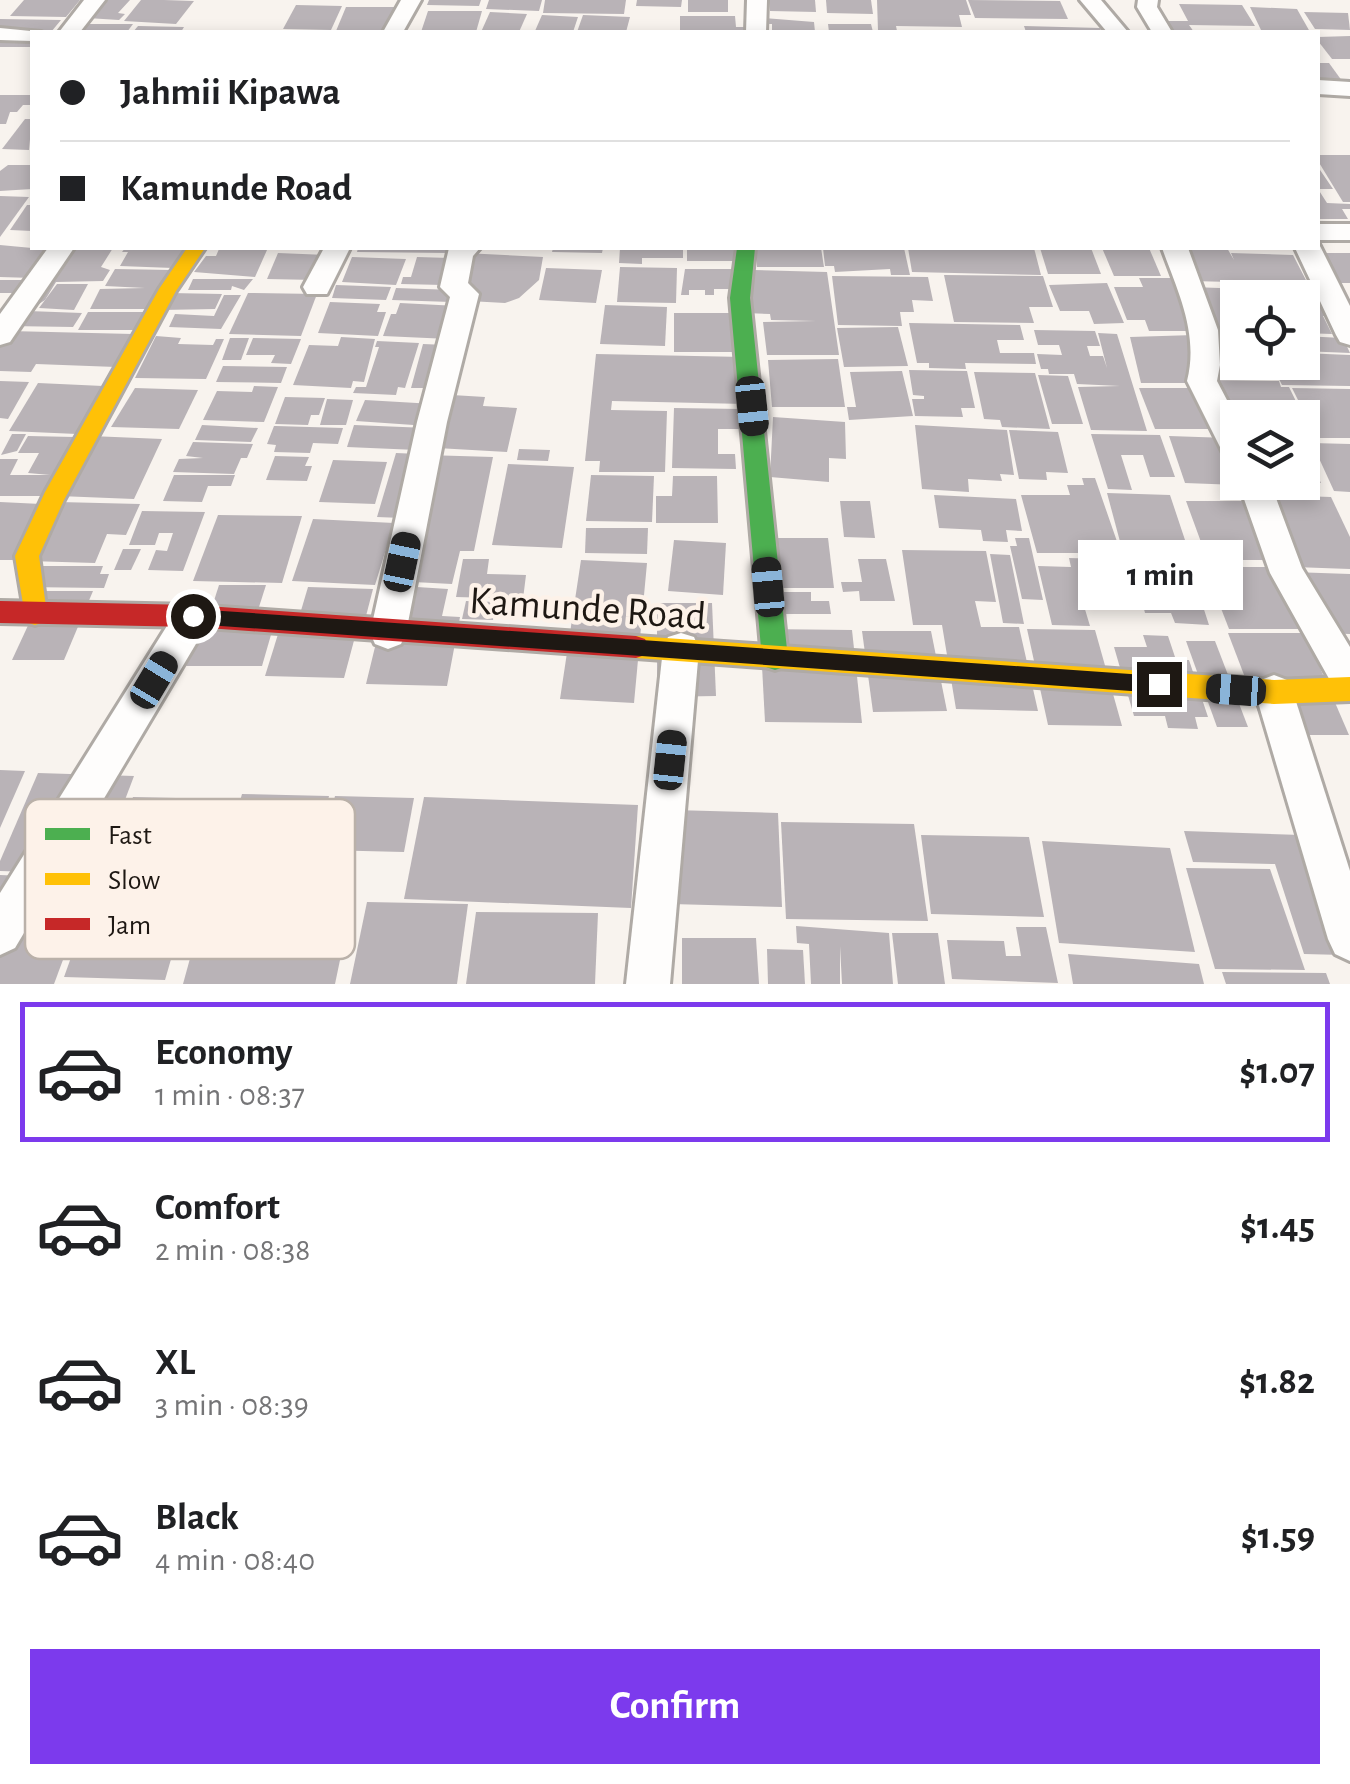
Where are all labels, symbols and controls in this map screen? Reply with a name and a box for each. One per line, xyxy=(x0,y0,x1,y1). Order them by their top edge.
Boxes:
text: Jahmii Kipawa xyxy=(120,74,341,112)
text: Kamunde Road xyxy=(120,170,352,208)
map controls xyxy=(1220,280,1320,500)
button: locate xyxy=(1220,280,1320,380)
car xyxy=(734,375,770,437)
button: layers xyxy=(1220,400,1320,500)
car xyxy=(381,530,423,594)
callout: 1 min xyxy=(1076,539,1242,609)
car xyxy=(750,556,786,618)
text: 1 min xyxy=(1127,559,1194,591)
street label: Kamunde Road xyxy=(468,581,708,637)
route start xyxy=(171,594,216,639)
car xyxy=(126,647,182,713)
route end xyxy=(1137,662,1182,707)
car xyxy=(1205,673,1267,707)
car xyxy=(652,729,688,791)
legend xyxy=(25,799,355,959)
text: Fast xyxy=(108,822,152,850)
text: Slow xyxy=(108,867,160,895)
text: Jam xyxy=(108,912,151,940)
icon: car xyxy=(35,1027,125,1117)
text: Economy xyxy=(155,1034,293,1072)
text: $1.07 xyxy=(1239,1053,1315,1091)
text: 1 min · 08:37 xyxy=(155,1079,305,1111)
icon: car xyxy=(35,1182,125,1272)
text: Comfort xyxy=(155,1189,280,1227)
text: $1.45 xyxy=(1240,1208,1315,1246)
text: 2 min · 08:38 xyxy=(155,1234,310,1266)
icon: car xyxy=(35,1337,125,1427)
text: XL xyxy=(155,1344,195,1382)
text: $1.82 xyxy=(1239,1363,1315,1401)
text: 3 min · 08:39 xyxy=(155,1389,309,1421)
icon: car xyxy=(35,1492,125,1582)
text: Black xyxy=(155,1499,239,1537)
text: $1.59 xyxy=(1241,1518,1315,1556)
text: 4 min · 08:40 xyxy=(155,1544,315,1576)
button: Confirm xyxy=(30,1649,1320,1764)

